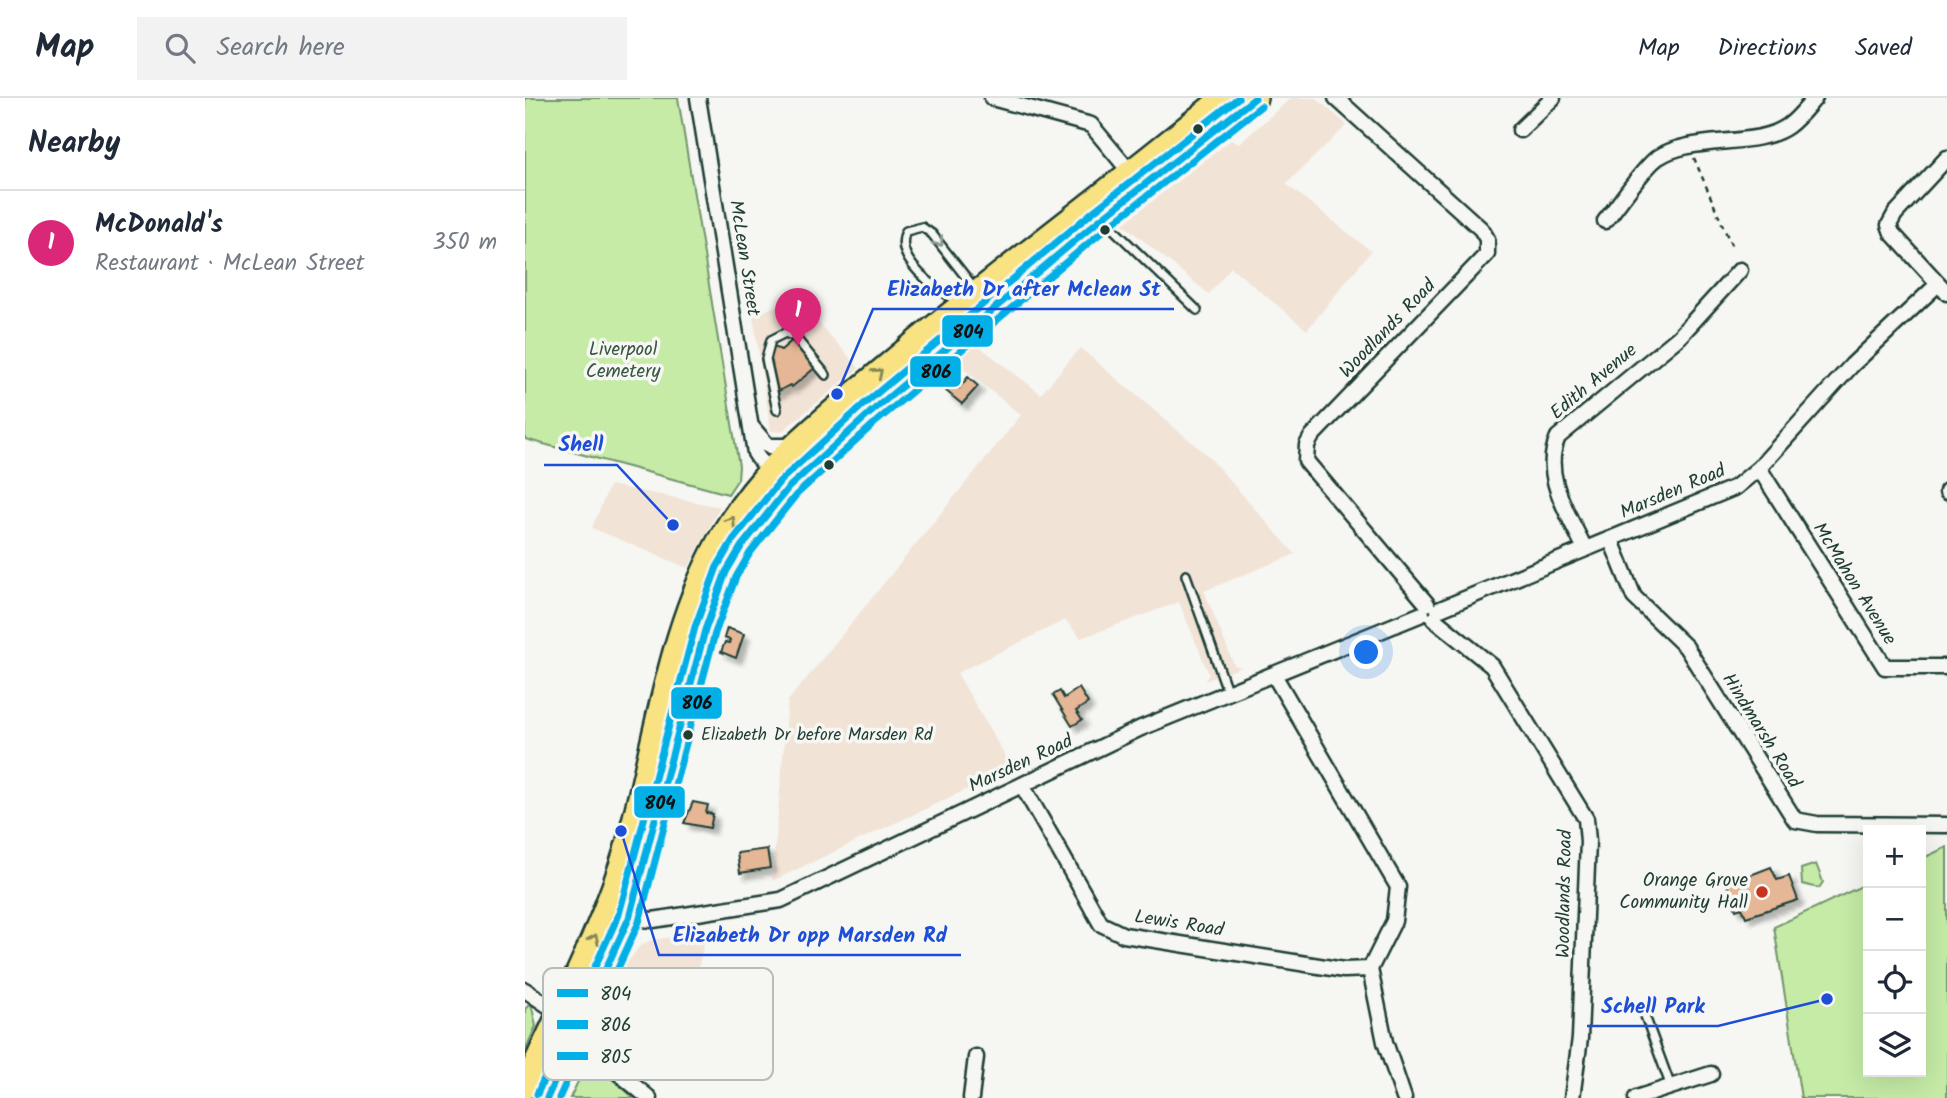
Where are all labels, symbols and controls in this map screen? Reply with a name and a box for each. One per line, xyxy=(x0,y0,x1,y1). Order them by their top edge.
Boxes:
search box xyxy=(137,17,627,80)
text: Map xyxy=(35,22,95,75)
text: Search here xyxy=(217,27,345,69)
icon: search xyxy=(161,29,199,67)
text: Map xyxy=(1638,29,1680,68)
text: Directions xyxy=(1718,29,1817,68)
text: Saved xyxy=(1855,29,1912,68)
text: Nearby xyxy=(28,120,120,168)
unlabelled marker xyxy=(1191,122,1205,136)
street label: McLean Street xyxy=(720,198,768,319)
text: McDonald's xyxy=(95,204,223,246)
unlabelled marker xyxy=(1098,223,1112,237)
text: 1 xyxy=(48,225,54,261)
text: 350 m xyxy=(432,225,497,261)
one-way arrow xyxy=(930,235,943,247)
text: Restaurant · McLean Street xyxy=(95,246,365,282)
callout: Elizabeth Dr after Mclean St xyxy=(873,267,1174,309)
street label: Woodlands Road xyxy=(1333,272,1444,386)
text: Elizabeth Dr after Mclean St xyxy=(887,274,1161,307)
pin: 1 xyxy=(775,288,821,346)
line badge: 804 xyxy=(941,314,994,348)
text: 804 xyxy=(952,318,984,348)
park label: Liverpool Cemetery xyxy=(586,335,661,387)
street label: Edith Avenue xyxy=(1544,336,1645,428)
line badge: 806 xyxy=(909,355,962,388)
text: 806 xyxy=(920,358,952,388)
one-way arrow xyxy=(870,369,883,382)
callout: Shell xyxy=(544,423,617,465)
text: Shell xyxy=(559,429,604,462)
street label: Marsden Road xyxy=(1616,456,1731,528)
unlabelled marker xyxy=(822,458,836,472)
one-way arrow xyxy=(723,516,736,529)
street label: McMahon Avenue xyxy=(1804,517,1904,652)
your location xyxy=(1349,635,1383,669)
street label: Hindmarsh Road xyxy=(1714,667,1809,795)
line badge: 806 xyxy=(670,686,723,720)
text: 806 xyxy=(681,689,713,719)
place label: Elizabeth Dr before Marsden Rd xyxy=(701,722,933,749)
street label: Marsden Road xyxy=(964,726,1079,801)
marker: Elizabeth Dr before Marsden Rd xyxy=(681,728,695,742)
line badge: 804 xyxy=(633,785,686,819)
text: 804 xyxy=(644,789,676,819)
map controls xyxy=(1863,825,1926,1077)
button: + xyxy=(1863,825,1926,888)
street label: Woodlands Road xyxy=(1549,829,1581,959)
place label: Orange Grove Community Hall xyxy=(1619,866,1748,918)
marker: Orange Grove Community Hall xyxy=(1754,884,1770,900)
button: − xyxy=(1863,888,1926,951)
street label: Lewis Road xyxy=(1132,902,1226,946)
callout: Elizabeth Dr opp Marsden Rd xyxy=(659,913,961,955)
text: Elizabeth Dr opp Marsden Rd xyxy=(673,920,948,953)
one-way arrow xyxy=(585,933,599,945)
button: locate xyxy=(1863,951,1926,1014)
legend xyxy=(543,968,773,1080)
text: 804 xyxy=(600,980,631,1010)
callout: Schell Park xyxy=(1587,984,1718,1026)
text: Schell Park xyxy=(1601,991,1705,1024)
text: 806 xyxy=(600,1011,632,1041)
button: layers xyxy=(1863,1014,1926,1077)
text: 805 xyxy=(600,1043,633,1073)

